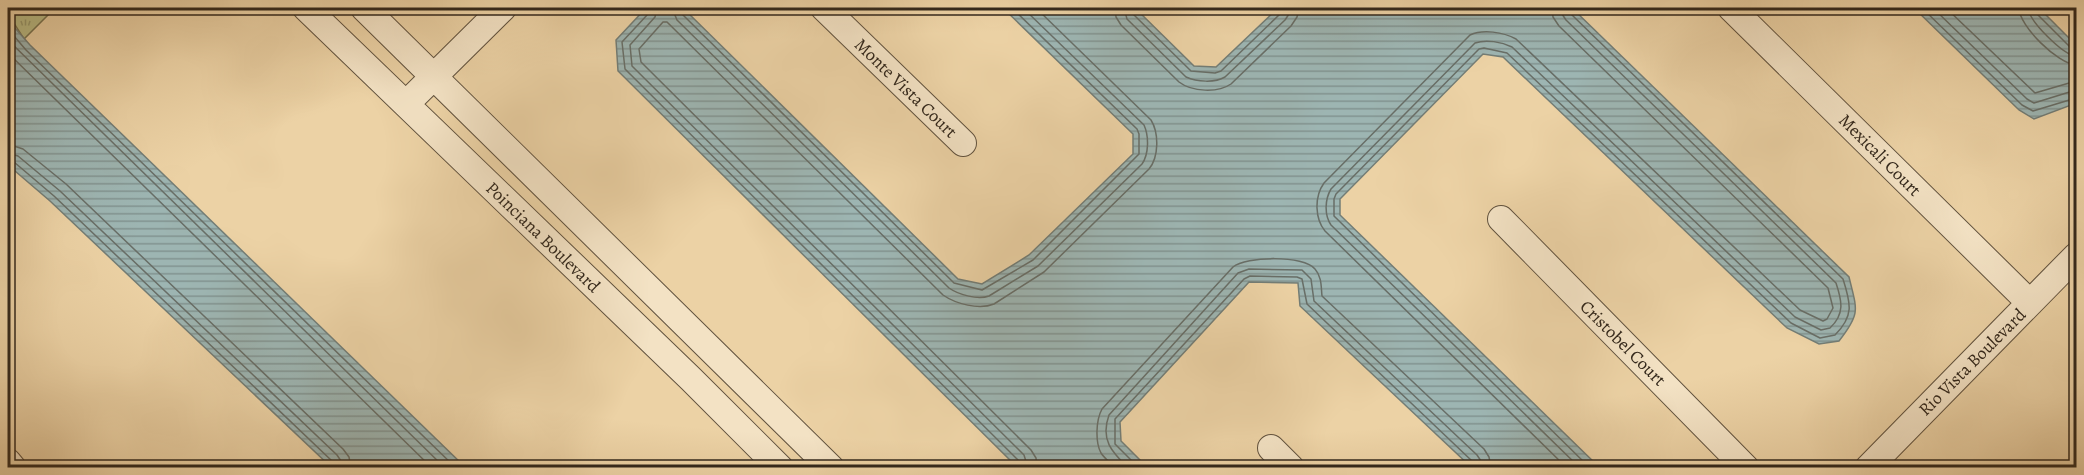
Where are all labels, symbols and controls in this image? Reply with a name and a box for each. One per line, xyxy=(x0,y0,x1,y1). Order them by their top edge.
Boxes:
street label: Monte Vista Court xyxy=(849,33,963,143)
street label: Mexicali Court xyxy=(1833,108,1927,202)
street label: Poinciana Boulevard xyxy=(481,176,606,298)
street label: Cristobel Court xyxy=(1575,295,1671,391)
street label: Rio Vista Boulevard xyxy=(1913,303,2031,421)

